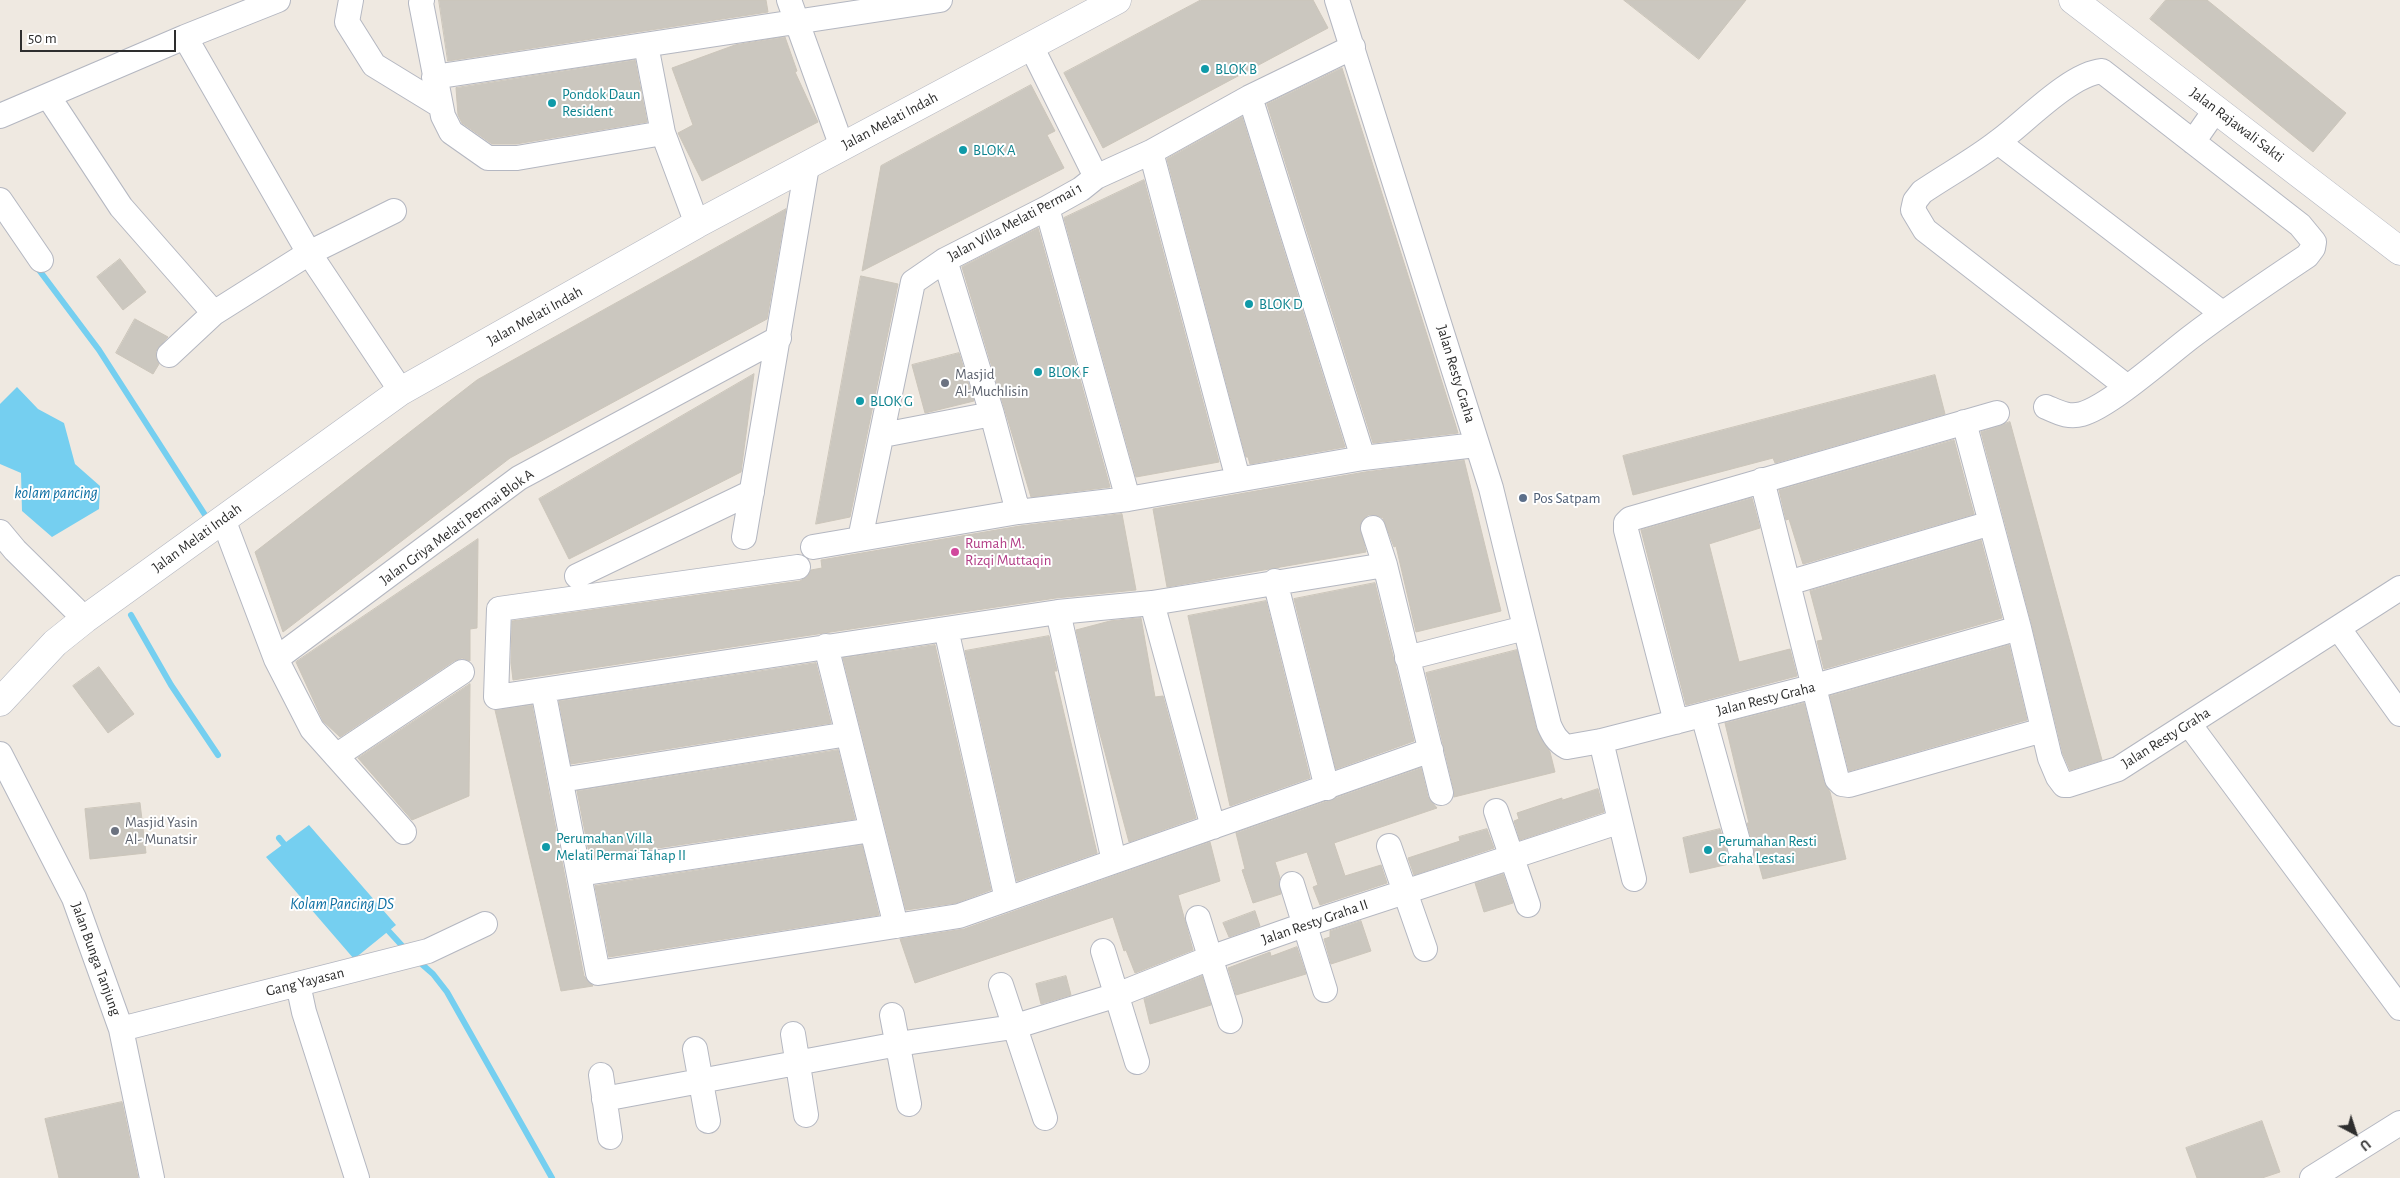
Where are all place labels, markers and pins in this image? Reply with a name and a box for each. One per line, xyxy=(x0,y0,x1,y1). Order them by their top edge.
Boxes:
place label: BLOK B xyxy=(1215,60,1257,78)
marker: BLOK B xyxy=(1199,63,1211,75)
place label: Pondok Daun Resident xyxy=(562,85,640,120)
marker: Pondok Daun Resident xyxy=(546,97,558,109)
place label: BLOK A xyxy=(973,141,1016,159)
marker: BLOK A xyxy=(957,144,969,156)
place label: BLOK D xyxy=(1259,295,1303,313)
marker: BLOK D xyxy=(1243,298,1255,310)
place label: BLOK F xyxy=(1048,363,1088,381)
place label: Masjid Al-Muchlisin xyxy=(955,365,1029,400)
marker: BLOK F xyxy=(1032,366,1044,378)
marker: Masjid Al-Muchlisin xyxy=(939,377,951,389)
place label: BLOK G xyxy=(870,392,913,410)
marker: BLOK G xyxy=(854,395,866,407)
place label: Pos Satpam xyxy=(1533,489,1600,507)
marker: Pos Satpam xyxy=(1517,492,1529,504)
place label: Rumah M. Rizqi Muttaqin xyxy=(965,534,1051,569)
marker: Rumah M. Rizqi Muttaqin xyxy=(949,546,961,558)
place label: Masjid Yasin Al- Munatsir xyxy=(125,813,198,848)
marker: Masjid Yasin Al- Munatsir xyxy=(109,825,121,837)
place label: Perumahan Villa Melati Permai Tahap II xyxy=(556,829,686,864)
place label: Perumahan Resti Graha Lestasi xyxy=(1718,832,1817,867)
marker: Perumahan Villa Melati Permai Tahap II xyxy=(540,841,552,853)
marker: Perumahan Resti Graha Lestasi xyxy=(1702,844,1714,856)

